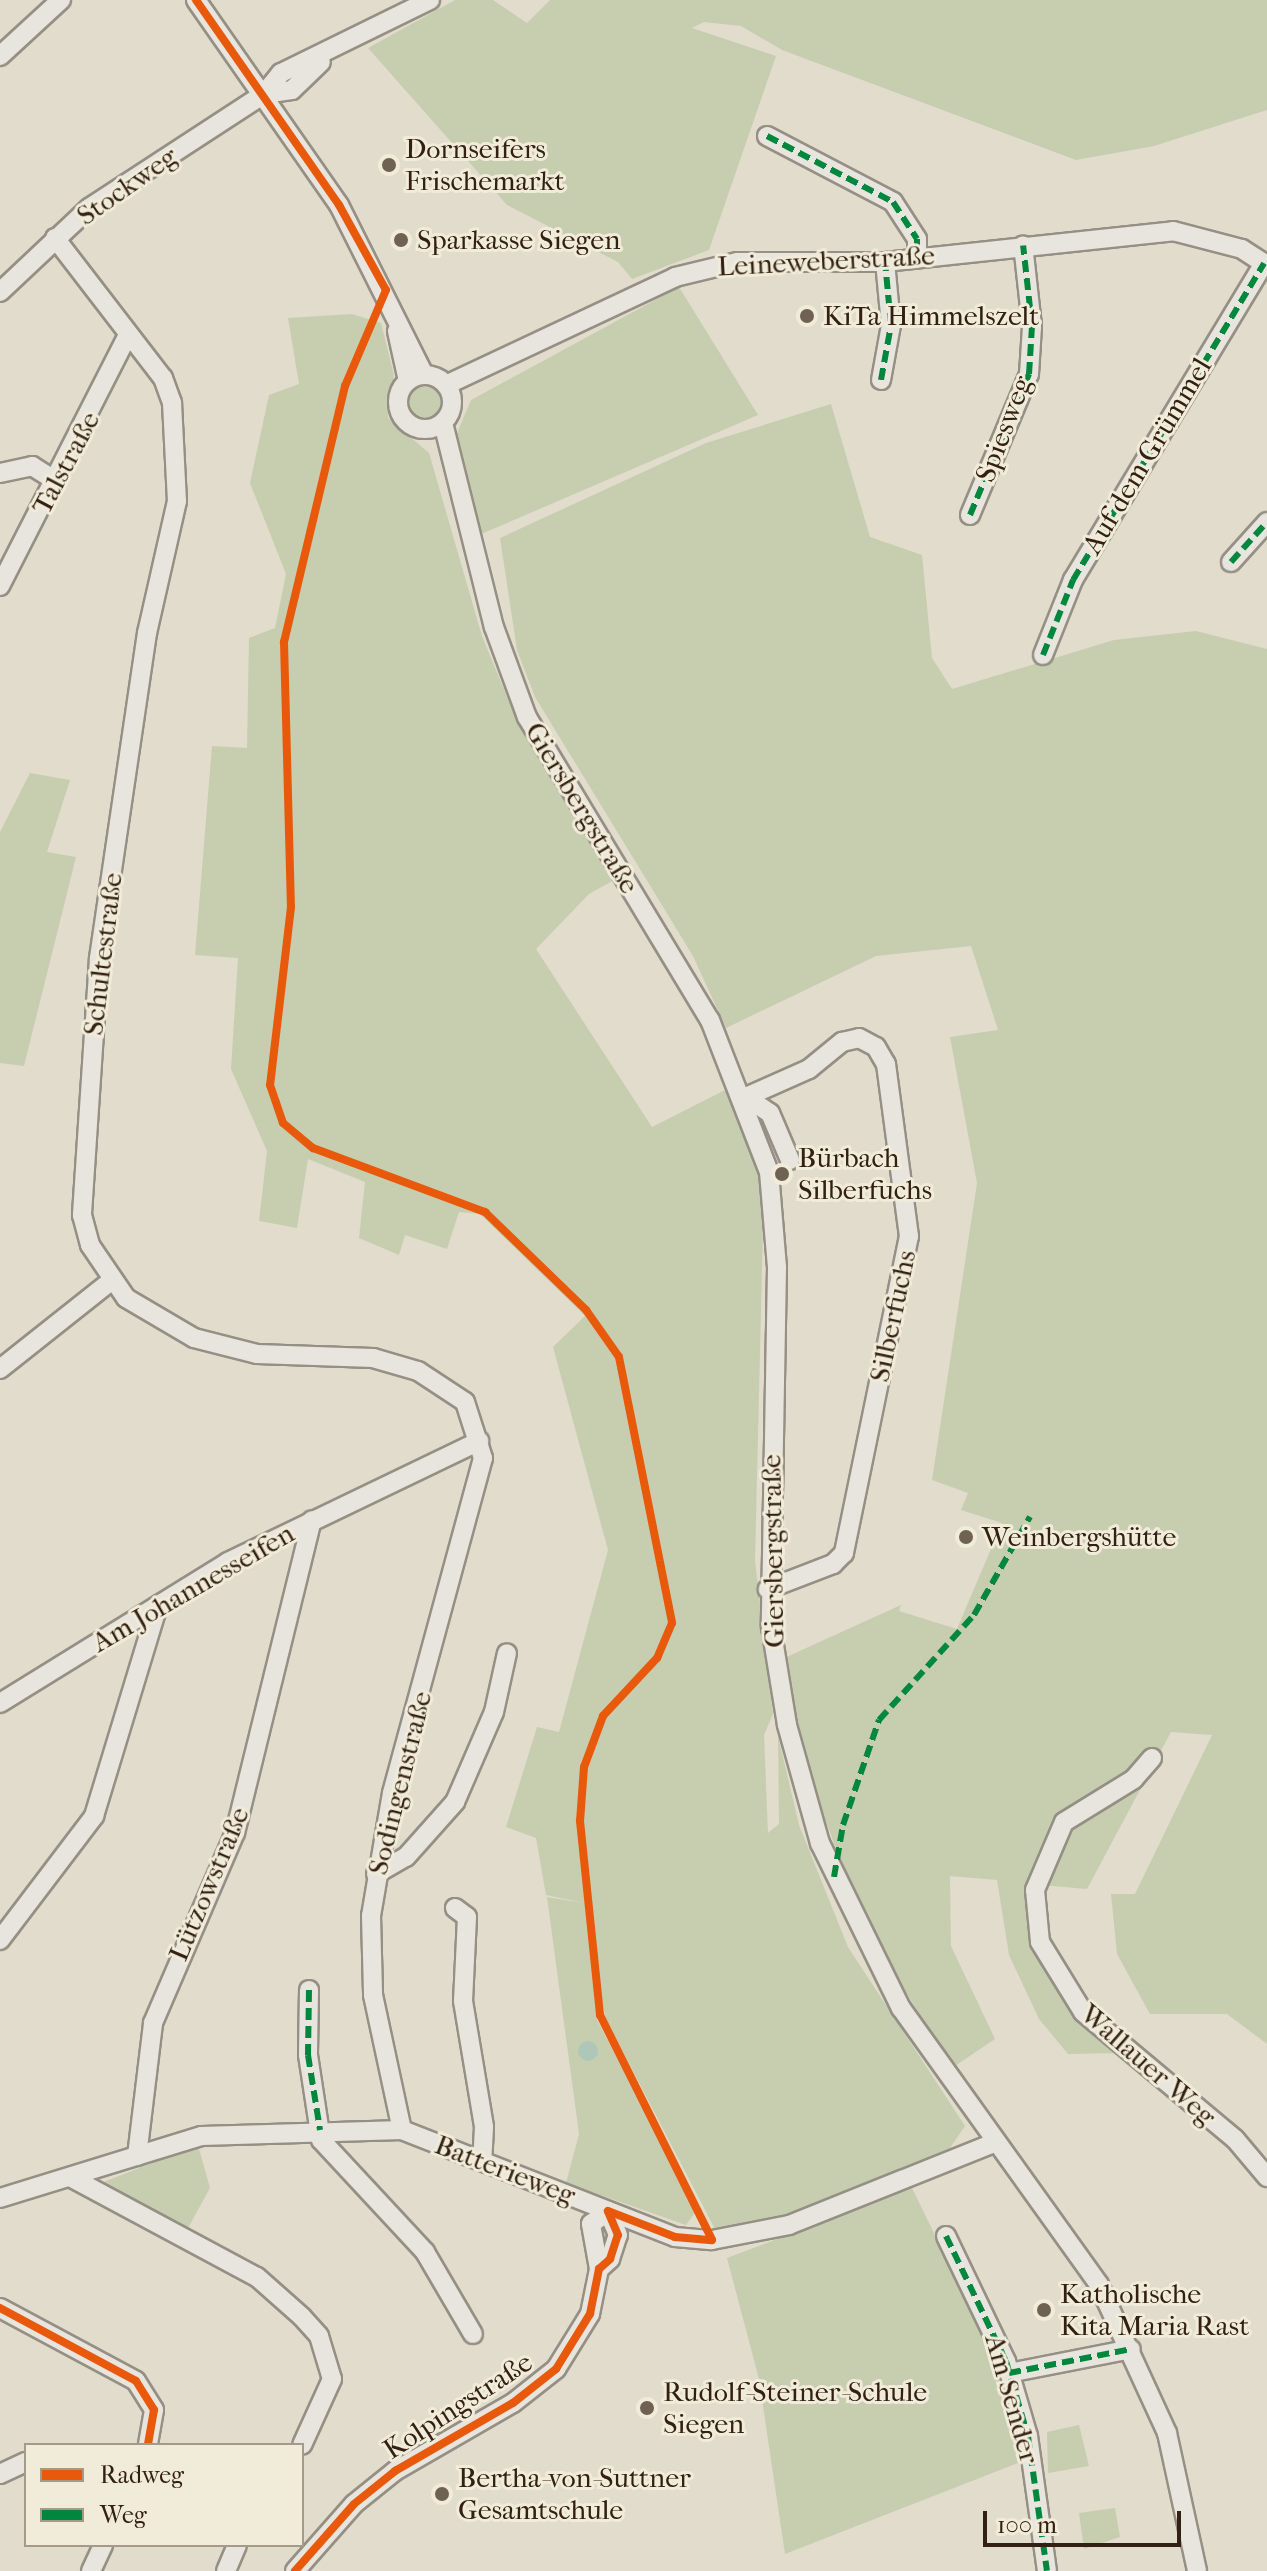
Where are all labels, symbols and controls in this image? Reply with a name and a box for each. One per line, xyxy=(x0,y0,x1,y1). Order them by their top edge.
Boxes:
place label: Dornseifers Frischemarkt xyxy=(405,132,565,198)
street label: Stockweg xyxy=(70,139,184,233)
marker: Dornseifers Frischemarkt xyxy=(380,156,398,174)
place label: Sparkasse Siegen xyxy=(417,223,620,257)
marker: Sparkasse Siegen xyxy=(392,231,410,249)
street label: Leineweberstraße xyxy=(716,239,936,283)
place label: KiTa Himmelszelt xyxy=(823,299,1039,333)
marker: KiTa Himmelszelt xyxy=(798,307,816,325)
street label: Auf dem Grümmel xyxy=(1075,352,1219,560)
street label: Spiesweg xyxy=(968,371,1040,487)
street label: Talstraße xyxy=(25,406,107,520)
street label: Giersbergstraße xyxy=(518,716,646,900)
street label: Schultestraße xyxy=(76,871,130,1037)
place label: Bürbach Silberfuchs xyxy=(798,1141,932,1207)
marker: Bürbach Silberfuchs xyxy=(773,1165,791,1183)
street label: Silberfuchs xyxy=(863,1247,923,1385)
street label: Giersbergstraße xyxy=(755,1454,791,1648)
street label: Am Johannesseifen xyxy=(86,1516,300,1660)
place label: Weinbergshütte xyxy=(982,1520,1176,1554)
marker: Weinbergshütte xyxy=(957,1528,975,1546)
street label: Sodingenstraße xyxy=(361,1688,439,1878)
street label: Lützowstraße xyxy=(162,1802,256,1966)
street label: Wallauer Weg xyxy=(1073,1997,1223,2133)
street label: Batterieweg xyxy=(430,2128,580,2212)
place label: Katholische Kita Maria Rast xyxy=(1060,2277,1249,2343)
marker: Katholische Kita Maria Rast xyxy=(1035,2301,1053,2319)
street label: Am Sender xyxy=(978,2330,1046,2468)
street label: Kolpingstraße xyxy=(377,2345,539,2467)
place label: Rudolf-Steiner-Schule Siegen xyxy=(663,2375,927,2441)
marker: Rudolf-Steiner-Schule Siegen xyxy=(638,2399,656,2417)
legend xyxy=(24,2443,304,2547)
text: Radweg xyxy=(100,2461,184,2489)
place label: Bertha-von-Suttner Gesamtschule xyxy=(458,2461,691,2527)
marker: Bertha-von-Suttner Gesamtschule xyxy=(433,2485,451,2503)
scale bar xyxy=(987,2495,1185,2545)
text: Weg xyxy=(100,2501,147,2529)
text: 100 m xyxy=(997,2511,1057,2539)

